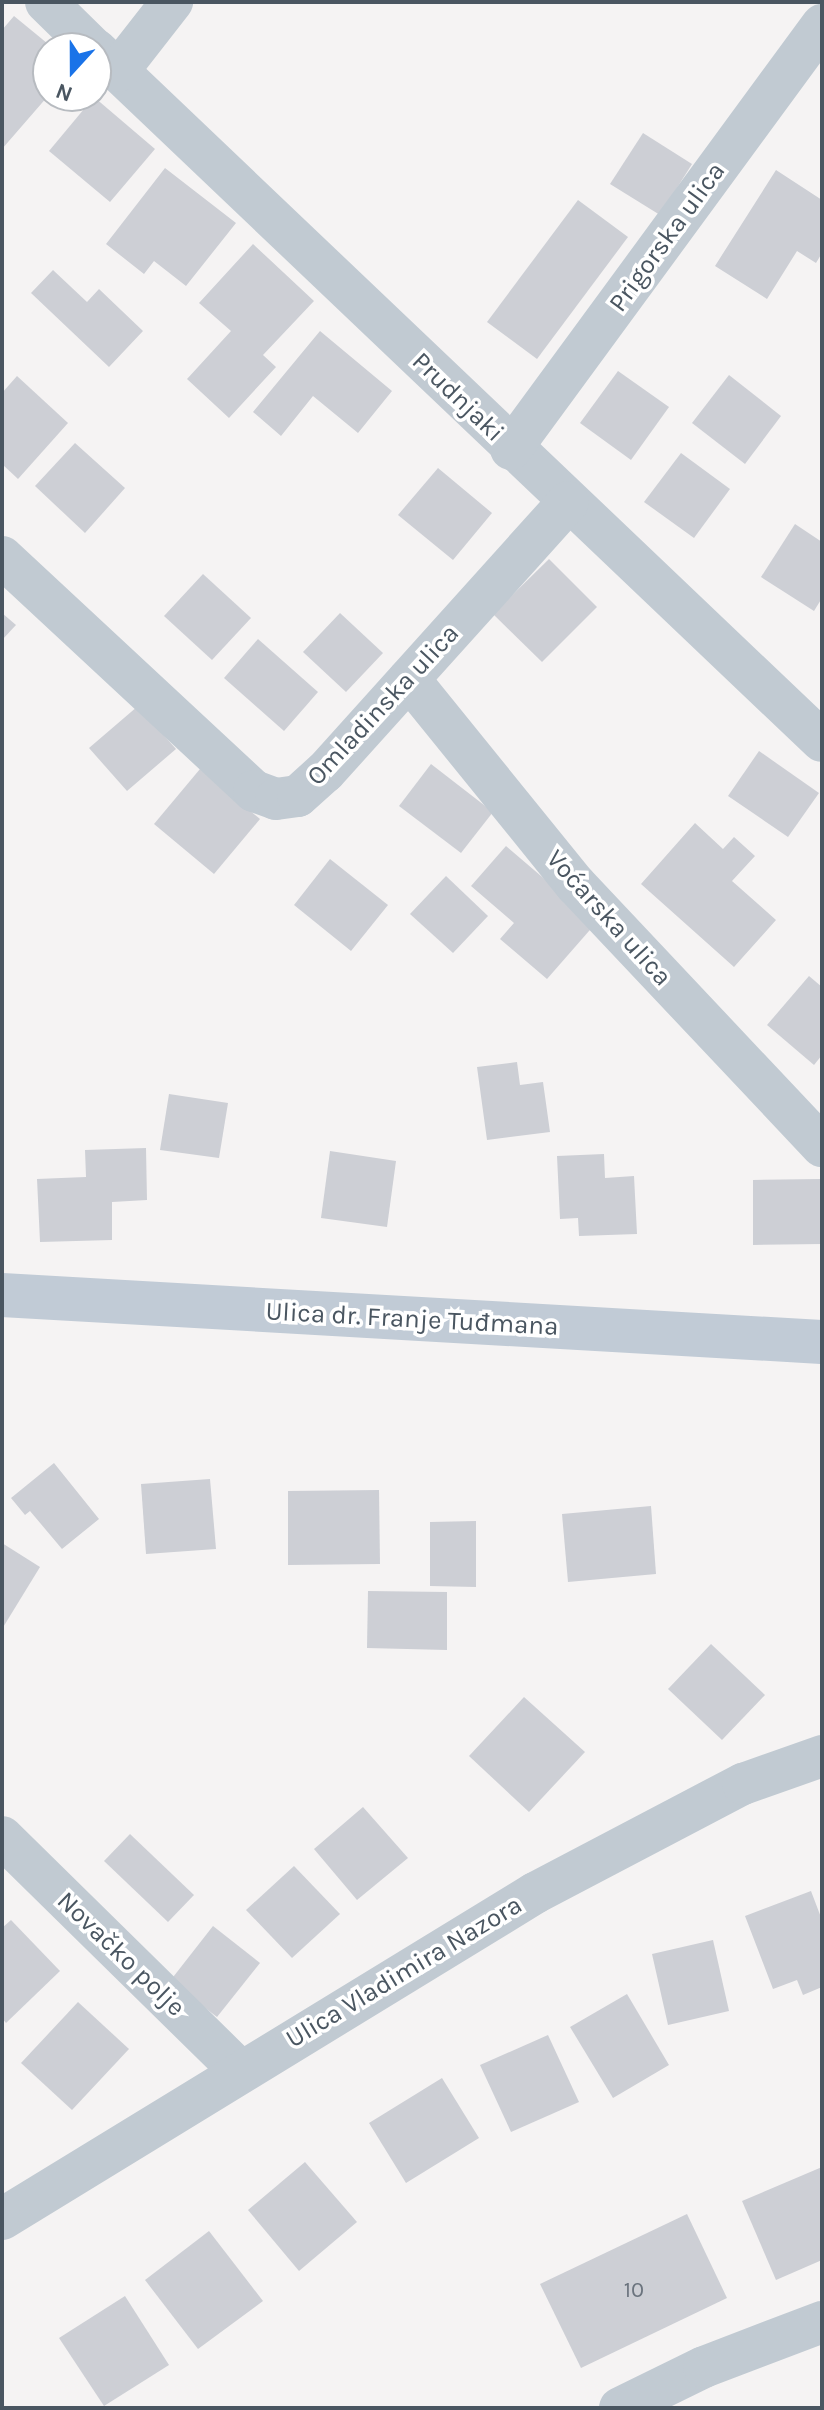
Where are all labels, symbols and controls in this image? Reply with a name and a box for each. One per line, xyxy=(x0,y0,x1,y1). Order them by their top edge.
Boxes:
north arrow xyxy=(32,32,112,112)
text: N xyxy=(52,78,76,108)
street label: Prigorska ulica xyxy=(602,156,732,318)
street label: Prudnjaki xyxy=(406,346,510,448)
street label: Omladinska ulica xyxy=(300,618,466,792)
street label: Voćarska ulica xyxy=(540,843,678,993)
street label: Ulica dr. Franje Tuđmana xyxy=(265,1296,559,1342)
street label: Novačko polje xyxy=(50,1885,192,2023)
street label: Ulica Vladimira Nazora xyxy=(280,1889,528,2055)
house number: 10 xyxy=(624,2278,644,2304)

